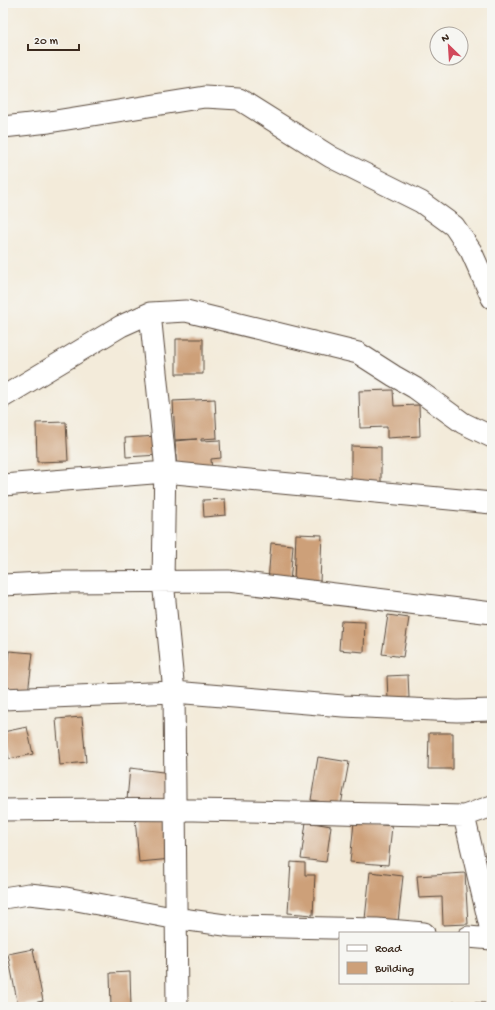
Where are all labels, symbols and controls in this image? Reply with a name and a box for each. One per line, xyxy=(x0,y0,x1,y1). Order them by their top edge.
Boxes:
scale bar xyxy=(28,26,79,52)
north arrow xyxy=(429,26,469,66)
text: N xyxy=(440,32,451,46)
text: 20 m xyxy=(34,35,59,49)
legend xyxy=(339,932,469,984)
text: Road xyxy=(375,943,402,957)
text: Building xyxy=(374,963,414,977)

